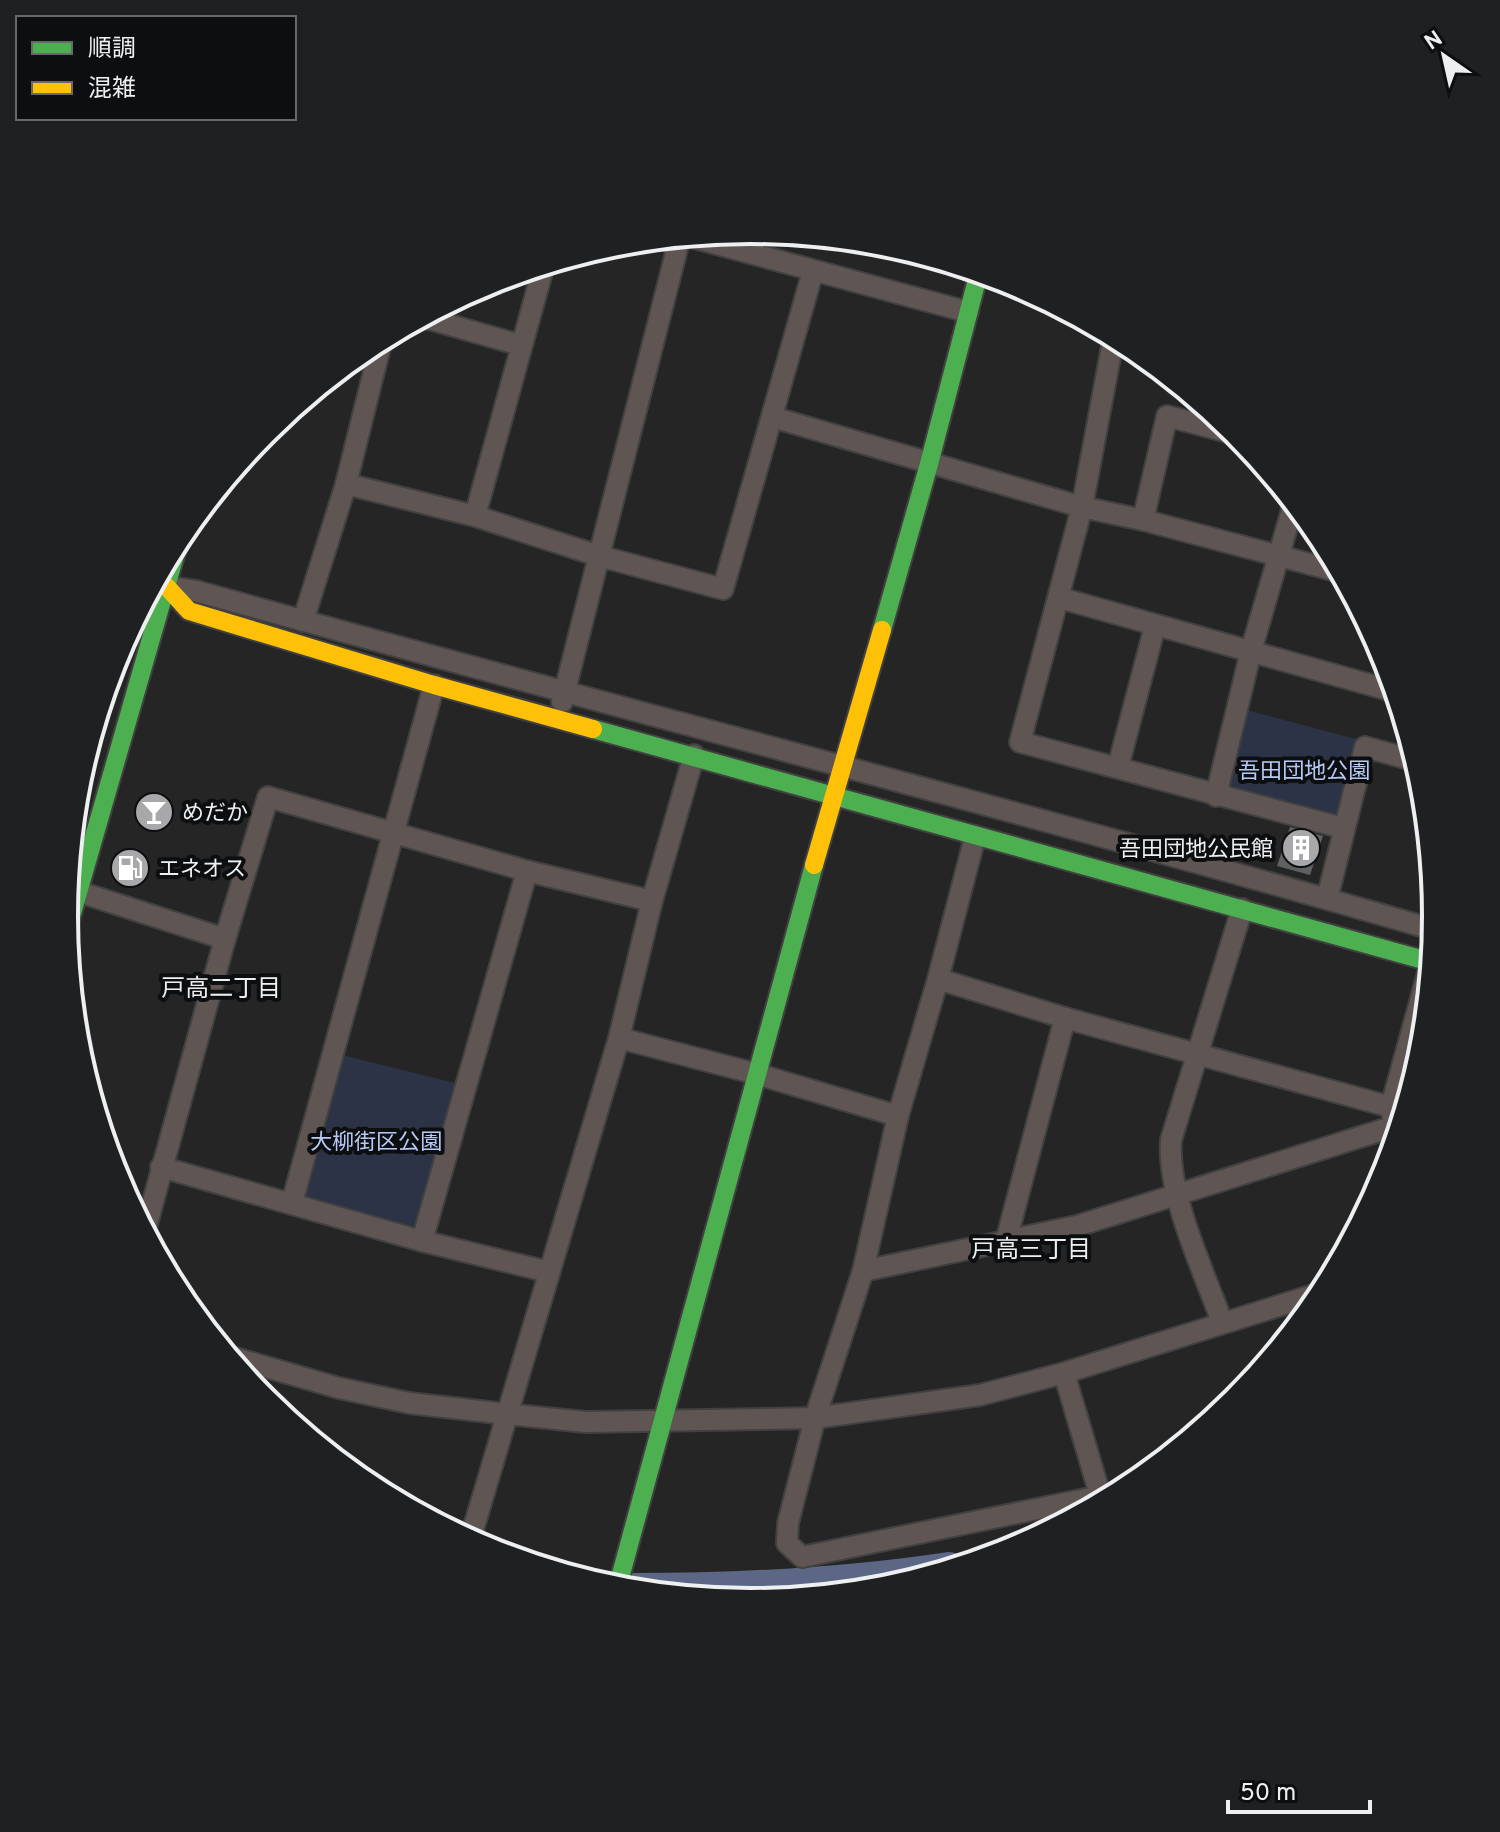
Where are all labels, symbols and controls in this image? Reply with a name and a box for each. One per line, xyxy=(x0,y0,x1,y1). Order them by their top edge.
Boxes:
legend xyxy=(16,16,296,120)
north arrow xyxy=(1404,16,1484,96)
text: N xyxy=(1420,26,1448,57)
text: 順調 xyxy=(88,35,136,65)
text: 混雑 xyxy=(88,75,136,105)
park label: 吾田団地公園 xyxy=(1238,759,1370,786)
bar icon: めだか xyxy=(133,791,175,833)
place label: めだか xyxy=(182,801,248,828)
building icon: 吾田団地公民館 xyxy=(1280,827,1322,869)
place label: 吾田団地公民館 xyxy=(1119,837,1273,864)
fuel station icon: エネオス xyxy=(109,847,151,889)
place label: エネオス xyxy=(158,857,246,884)
district label: 戸高二丁目 xyxy=(161,975,281,1005)
park label: 大柳街区公園 xyxy=(310,1130,442,1157)
district label: 戸高三丁目 xyxy=(971,1236,1091,1266)
scale bar xyxy=(1228,1764,1370,1814)
text: 50 m xyxy=(1240,1779,1296,1809)

